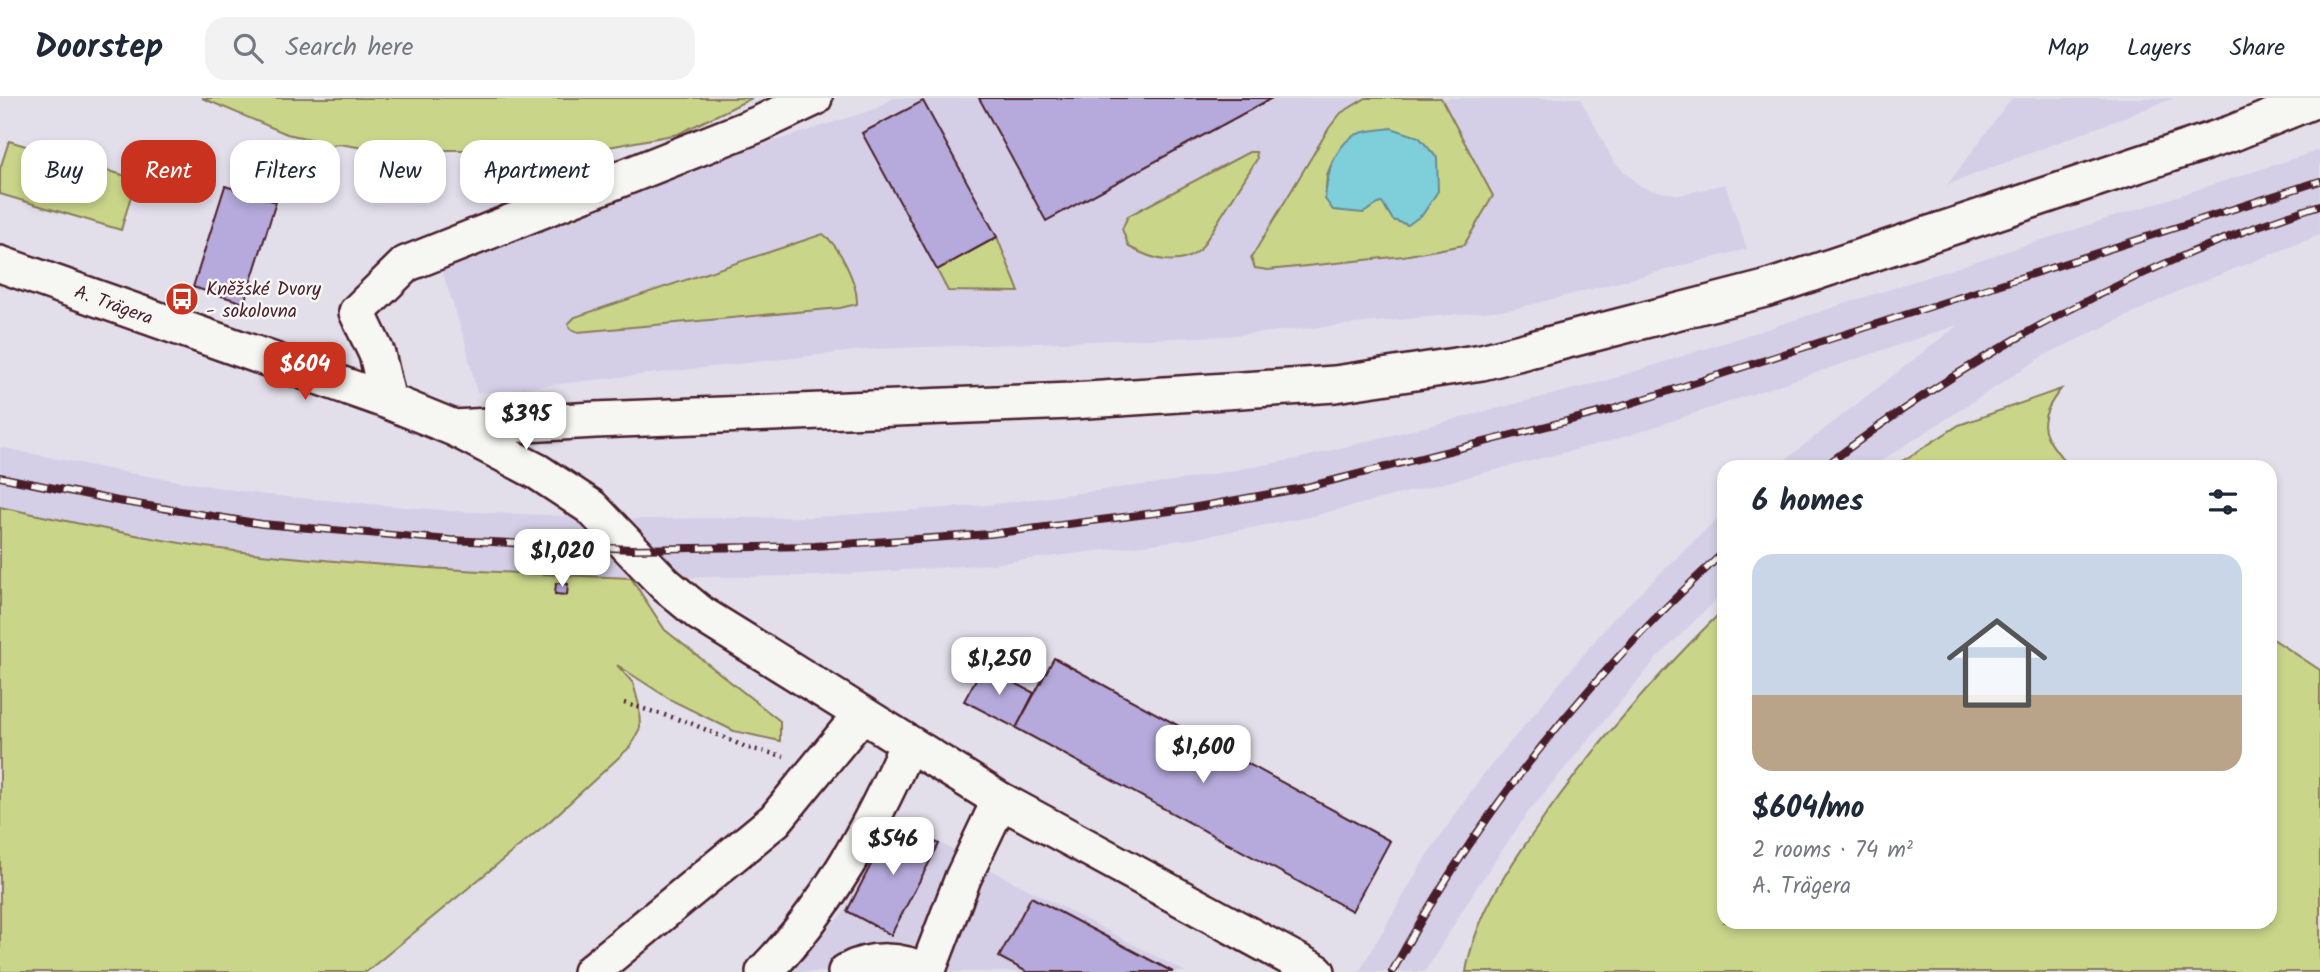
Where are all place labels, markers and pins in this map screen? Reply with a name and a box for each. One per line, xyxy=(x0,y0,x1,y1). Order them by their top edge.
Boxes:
place label: Kněžské Dvory - sokolovna xyxy=(206,275,322,327)
bus stop icon: Kněžské Dvory - sokolovna xyxy=(163,280,201,318)
pin: $604 xyxy=(264,342,346,402)
pin: $395 xyxy=(485,392,567,452)
pin: $1,020 xyxy=(505,530,619,589)
pin: $1,250 xyxy=(942,638,1056,697)
pin: $1,600 xyxy=(1146,726,1260,785)
pin: $546 xyxy=(852,818,934,877)

